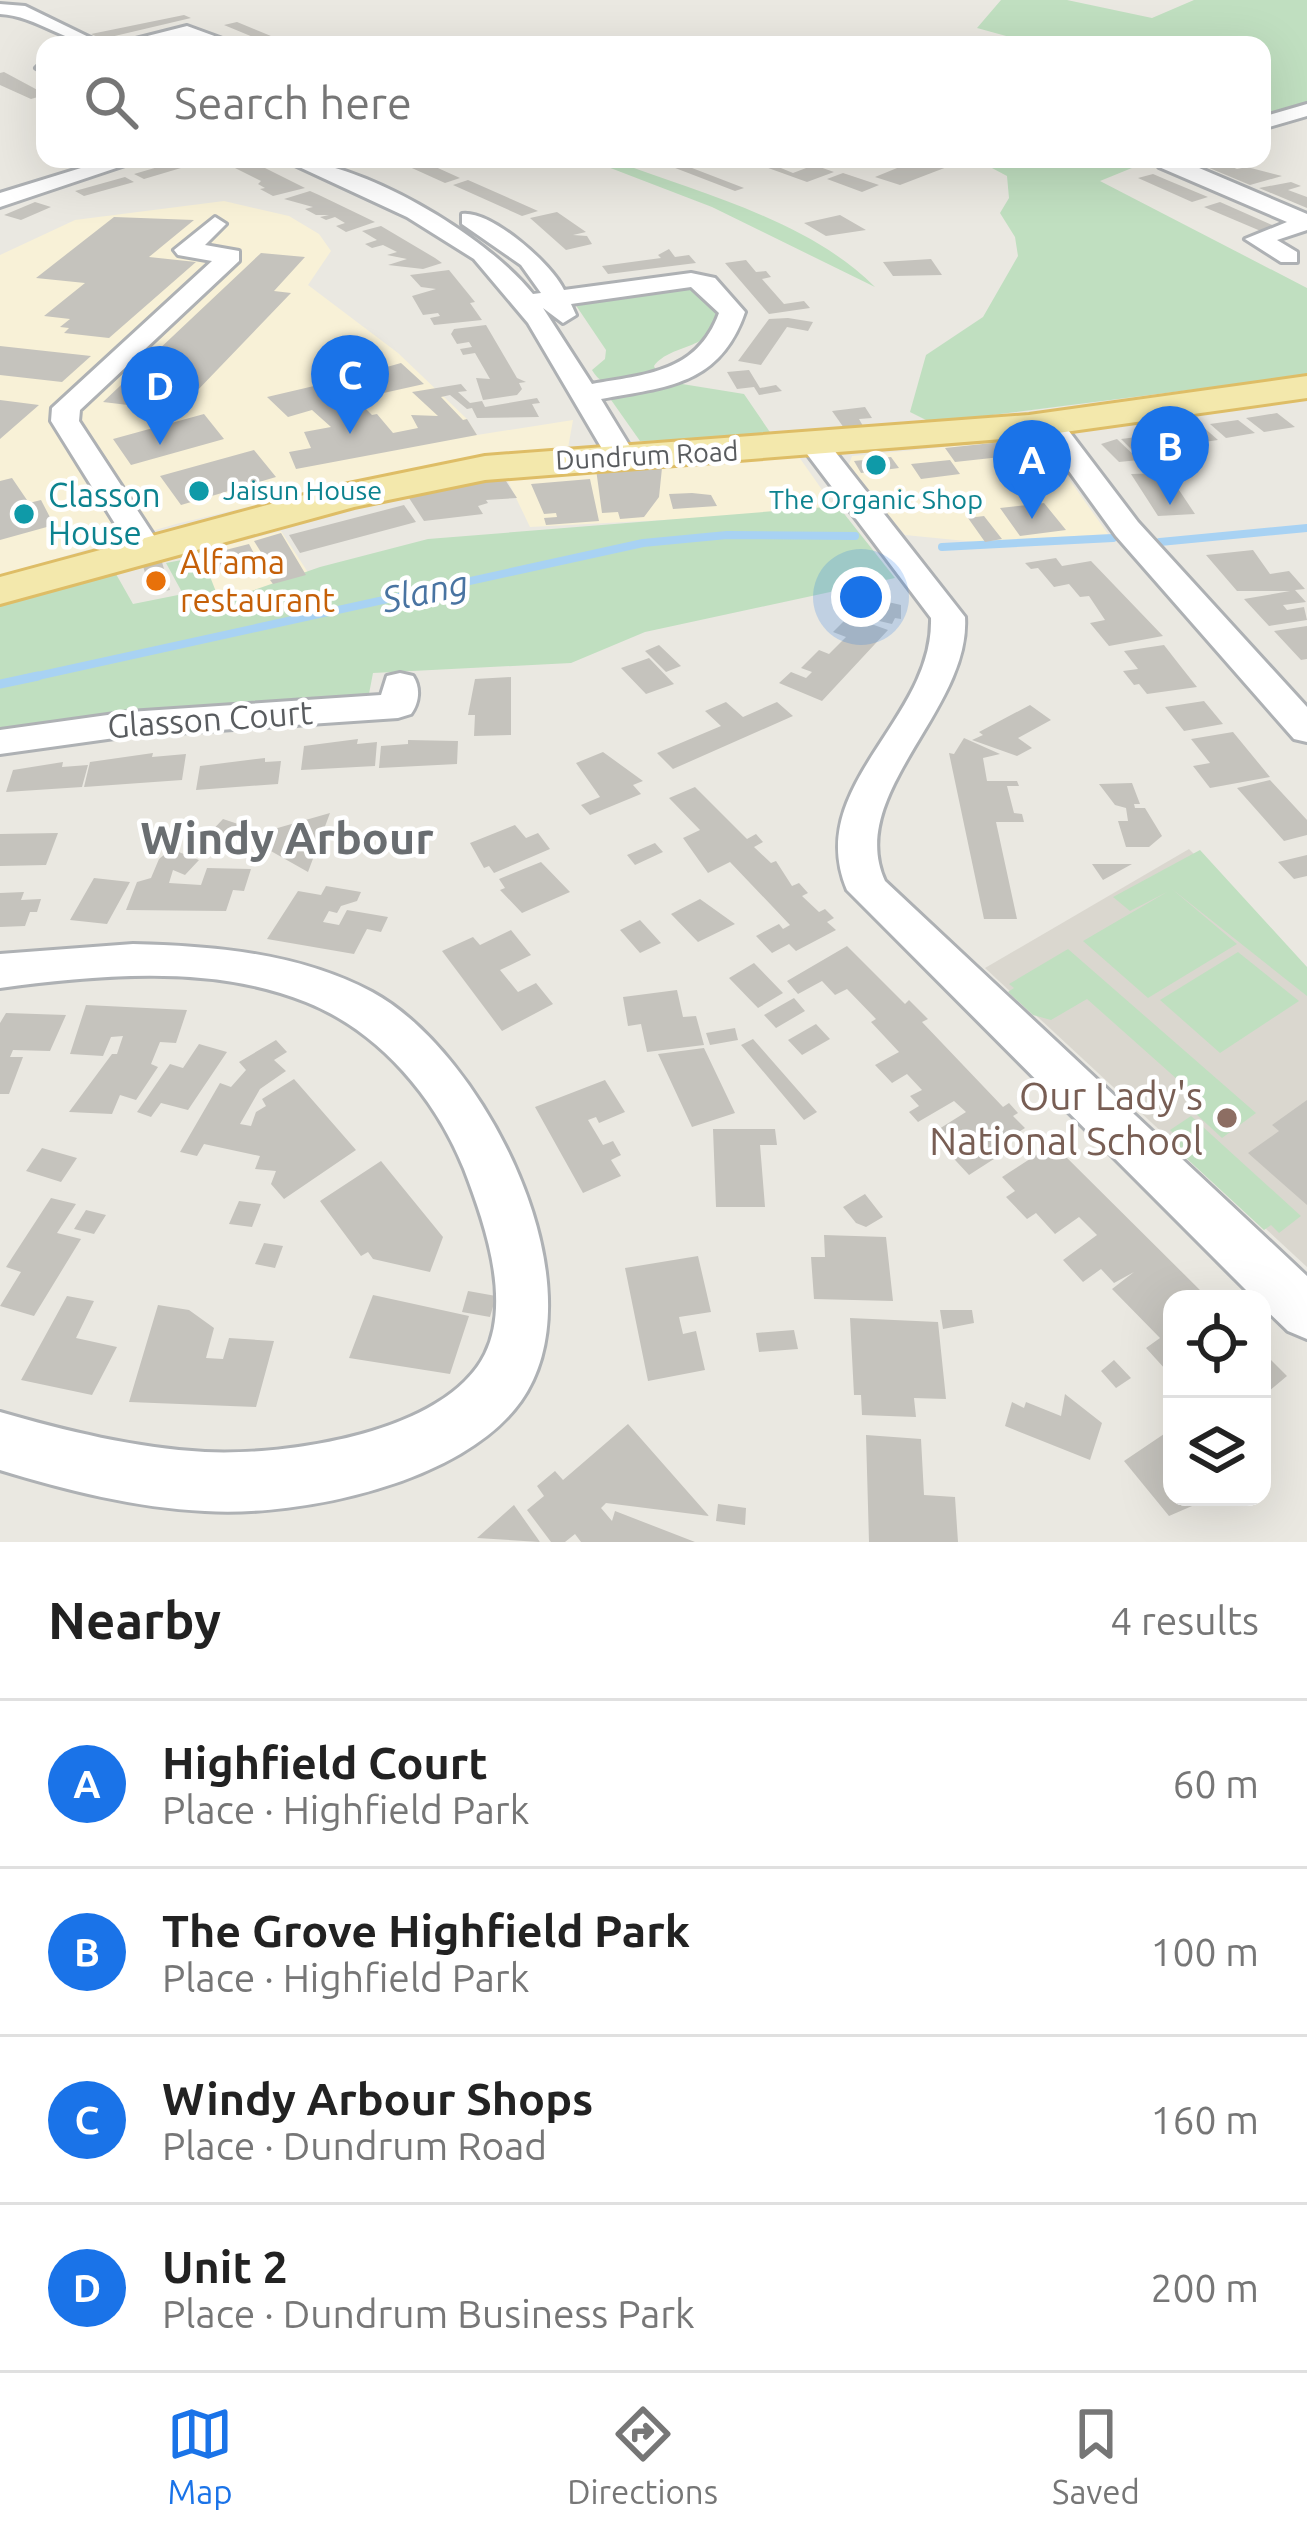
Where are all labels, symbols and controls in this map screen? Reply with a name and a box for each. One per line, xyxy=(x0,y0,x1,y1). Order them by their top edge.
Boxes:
search box xyxy=(36,36,1271,168)
icon: search xyxy=(78,69,144,135)
text: Search here xyxy=(174,77,412,128)
pin: C xyxy=(311,335,389,434)
pin: D xyxy=(121,346,199,445)
pin: B xyxy=(1131,406,1209,505)
pin: A xyxy=(993,420,1071,519)
street label: Dundrum Road xyxy=(555,435,739,475)
marker: The Organic Shop xyxy=(863,452,889,478)
place label: Jaisun House xyxy=(223,475,382,505)
place label: Classon House xyxy=(48,476,161,551)
marker: Jaisun House xyxy=(186,478,212,504)
place label: The Organic Shop xyxy=(769,484,983,514)
marker: Classon House xyxy=(11,501,37,527)
place label: Alfama restaurant xyxy=(180,543,335,618)
water label: Slang xyxy=(377,561,472,620)
your location xyxy=(831,567,891,627)
marker: Alfama restaurant xyxy=(143,568,169,594)
street label: Glasson Court xyxy=(106,693,314,744)
district label: Windy Arbour xyxy=(140,812,434,863)
place label: Our Lady's National School xyxy=(929,1074,1203,1162)
marker: Our Lady's National School xyxy=(1214,1105,1240,1131)
map controls xyxy=(1163,1290,1271,1506)
button: locate xyxy=(1163,1290,1271,1398)
button: layers xyxy=(1163,1398,1271,1506)
text: Nearby xyxy=(48,1591,221,1649)
text: 4 results xyxy=(1110,1599,1259,1642)
text: Highfield Court xyxy=(162,1737,488,1788)
text: A xyxy=(73,1762,101,1805)
text: 60 m xyxy=(1172,1762,1259,1805)
text: Place · Highfield Park xyxy=(162,1788,529,1831)
text: The Grove Highfield Park xyxy=(162,1905,690,1956)
text: B xyxy=(74,1930,100,1973)
text: 100 m xyxy=(1150,1930,1259,1973)
text: Place · Highfield Park xyxy=(162,1956,529,1999)
text: Windy Arbour Shops xyxy=(162,2073,593,2124)
text: C xyxy=(75,2098,99,2141)
text: 160 m xyxy=(1150,2098,1259,2141)
text: Place · Dundrum Road xyxy=(162,2124,547,2167)
text: Unit 2 xyxy=(162,2241,288,2292)
text: D xyxy=(73,2266,101,2309)
text: 200 m xyxy=(1150,2266,1259,2309)
text: Place · Dundrum Business Park xyxy=(162,2292,695,2335)
tab: Map xyxy=(167,2401,233,2510)
tab: Directions xyxy=(567,2401,718,2510)
tab: Saved xyxy=(1052,2401,1140,2510)

